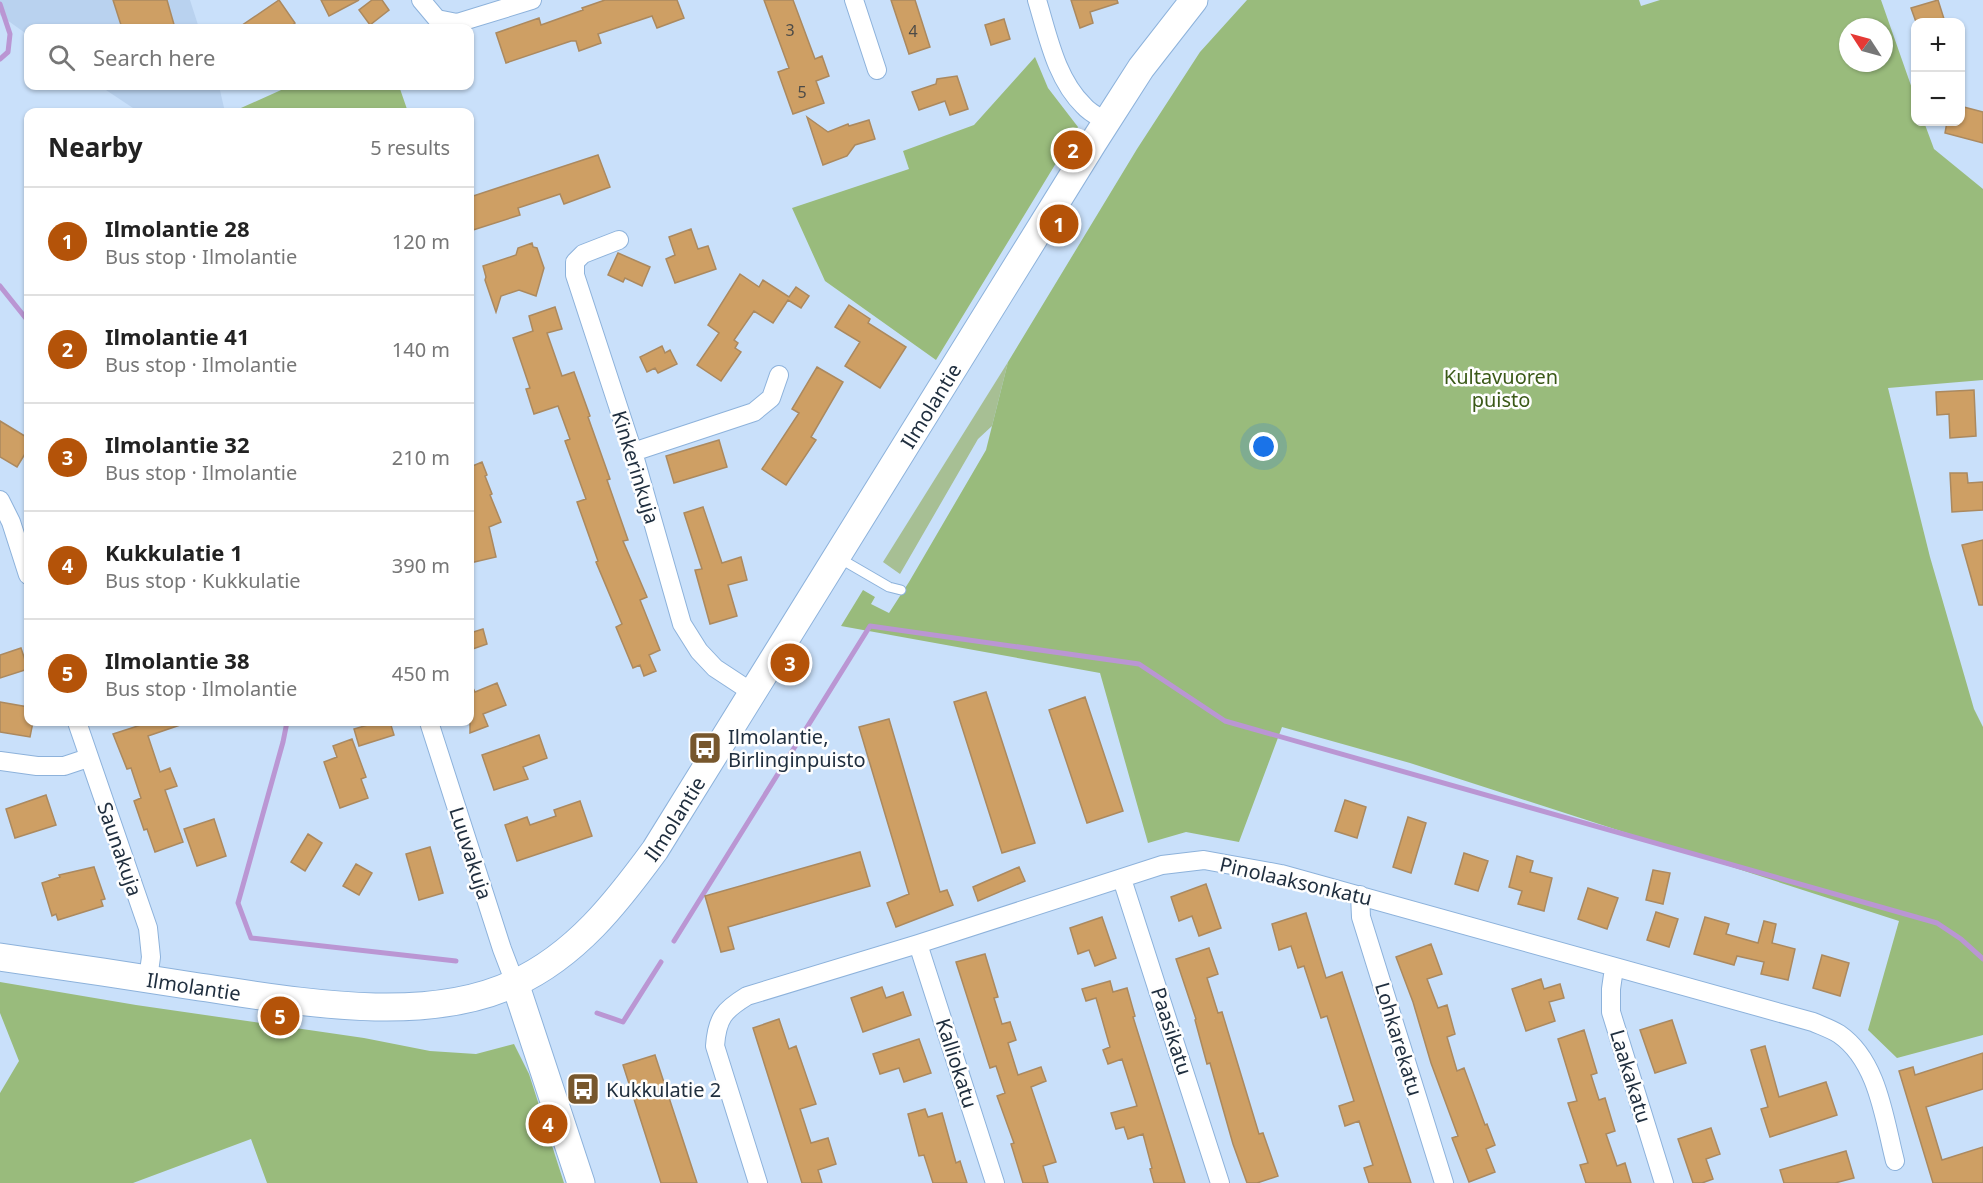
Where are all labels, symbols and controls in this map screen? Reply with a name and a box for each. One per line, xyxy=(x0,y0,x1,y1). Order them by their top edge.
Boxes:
north arrow xyxy=(1839,18,1893,72)
map controls xyxy=(1911,18,1965,126)
button: + xyxy=(1911,18,1965,72)
house number: 3 xyxy=(785,19,795,41)
house number: 4 xyxy=(908,20,918,42)
search box xyxy=(24,24,474,90)
icon: search xyxy=(45,41,78,74)
text: Search here xyxy=(93,42,215,72)
button: − xyxy=(1911,72,1965,126)
house number: 5 xyxy=(797,81,807,103)
pin: 2 xyxy=(1054,128,1092,172)
text: Nearby xyxy=(48,129,143,165)
text: 5 results xyxy=(370,134,450,161)
pin: 1 xyxy=(1040,202,1078,246)
text: Ilmolantie 28 xyxy=(105,213,250,243)
text: 1 xyxy=(62,228,73,255)
text: 120 m xyxy=(392,228,450,255)
text: Bus stop · Ilmolantie xyxy=(105,243,297,270)
text: Ilmolantie 41 xyxy=(105,321,250,351)
text: 2 xyxy=(62,336,73,363)
text: 140 m xyxy=(392,336,450,363)
text: Bus stop · Ilmolantie xyxy=(105,351,297,378)
street label: Ilmolantie xyxy=(894,358,967,453)
park label: Kultavuoren puisto xyxy=(1444,363,1558,413)
street label: Kinkerinkuja xyxy=(606,407,666,527)
text: Ilmolantie 32 xyxy=(105,429,250,459)
your location xyxy=(1249,432,1278,461)
text: 3 xyxy=(62,444,73,471)
text: 210 m xyxy=(392,444,450,471)
text: Bus stop · Ilmolantie xyxy=(105,459,297,486)
text: Kukkulatie 1 xyxy=(105,537,243,567)
text: 4 xyxy=(62,552,73,579)
text: 390 m xyxy=(392,552,450,579)
text: Bus stop · Kukkulatie xyxy=(105,567,301,594)
pin: 3 xyxy=(770,640,810,686)
text: Ilmolantie 38 xyxy=(105,645,250,675)
text: 5 xyxy=(62,660,73,687)
text: 450 m xyxy=(392,660,450,687)
text: Bus stop · Ilmolantie xyxy=(105,675,297,702)
place label: Ilmolantie, Birlinginpuisto xyxy=(728,723,866,773)
bus stop icon: Ilmolantie, Birlinginpuisto xyxy=(687,730,723,766)
street label: Ilmolantie xyxy=(638,771,711,867)
street label: Saunakuja xyxy=(91,798,149,900)
street label: Luuvakuja xyxy=(443,803,499,903)
street label: Pinolaaksonkatu xyxy=(1217,850,1375,912)
street label: Ilmolantie xyxy=(145,965,243,1006)
street label: Lohkarekatu xyxy=(1369,979,1429,1099)
street label: Paasikatu xyxy=(1145,984,1199,1078)
pin: 5 xyxy=(260,994,300,1038)
street label: Kalliokatu xyxy=(930,1015,984,1111)
street label: Laakakatu xyxy=(1604,1026,1658,1126)
bus stop icon: Kukkulatie 2 xyxy=(565,1071,601,1107)
place label: Kukkulatie 2 xyxy=(606,1076,721,1103)
pin: 4 xyxy=(528,1102,568,1146)

